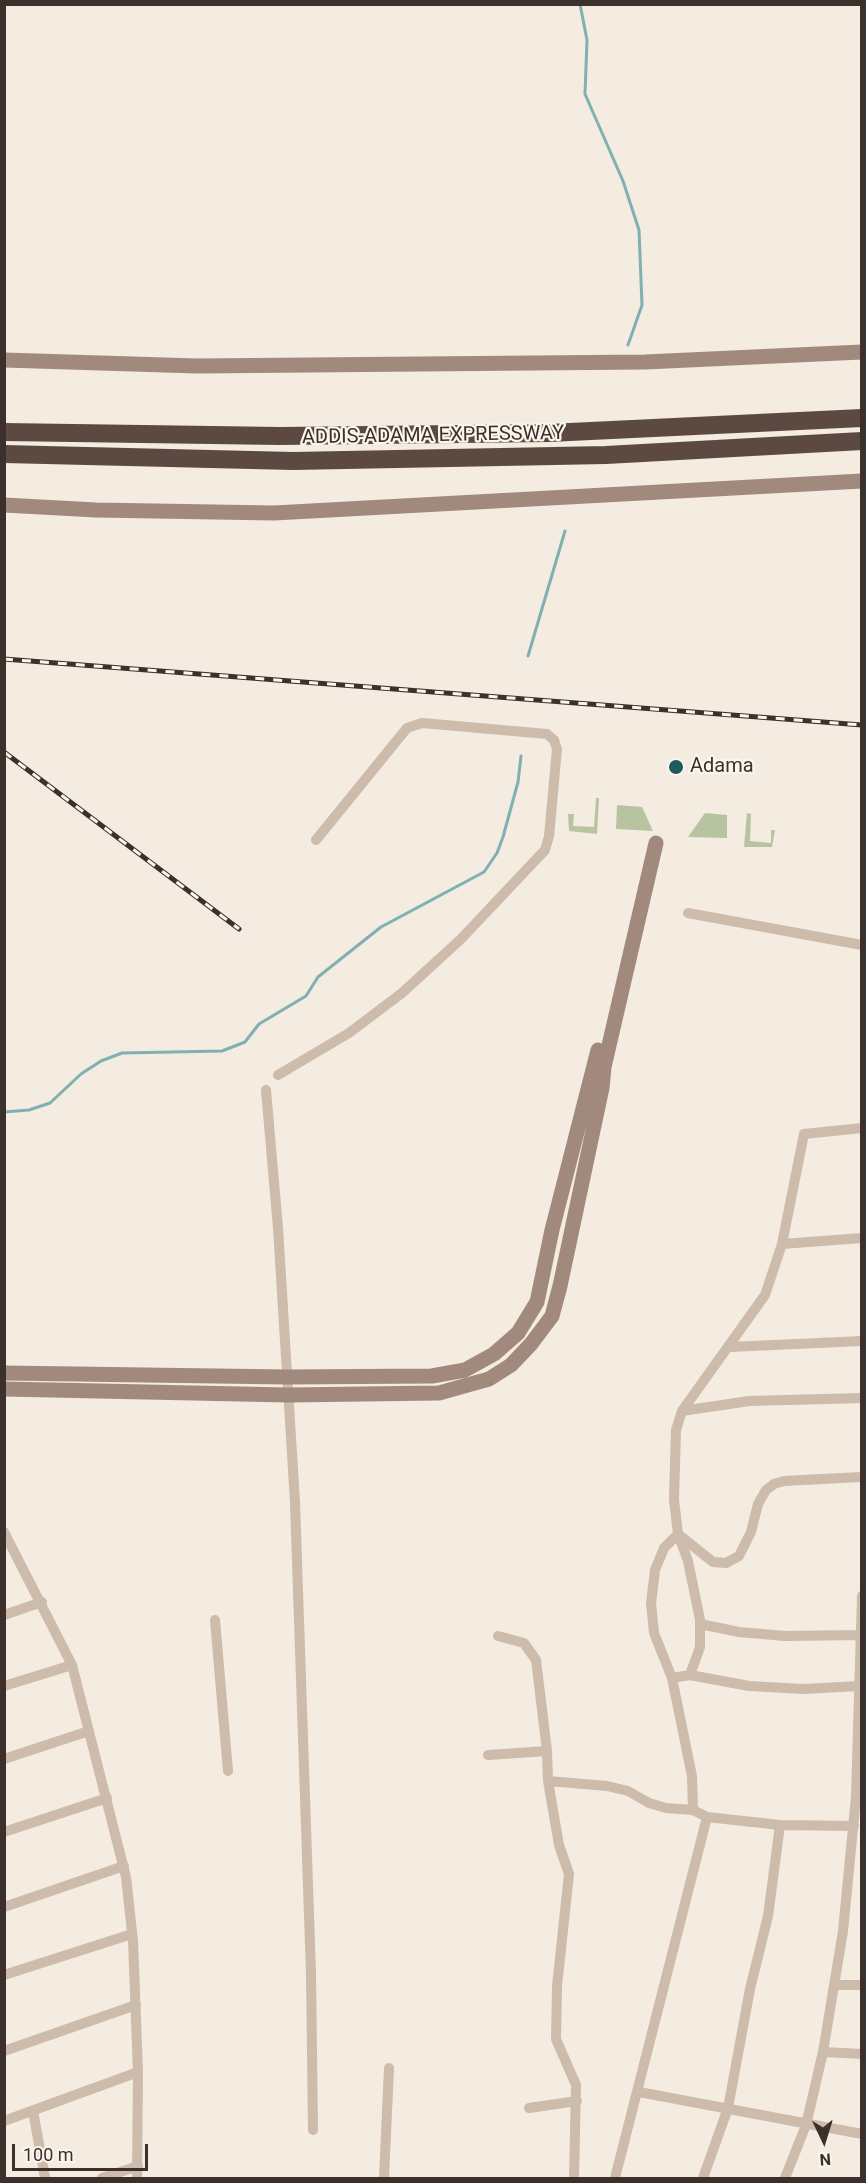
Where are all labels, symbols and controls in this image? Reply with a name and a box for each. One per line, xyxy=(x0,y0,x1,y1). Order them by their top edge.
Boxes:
street label: ADDIS-ADAMA EXPRESSWAY xyxy=(302,422,564,450)
place label: Adama xyxy=(690,755,754,779)
marker: Adama xyxy=(667,758,685,776)
north arrow xyxy=(794,2111,854,2171)
scale bar xyxy=(15,2132,152,2170)
text: 100 m xyxy=(23,2144,74,2165)
text: N xyxy=(819,2150,832,2169)

